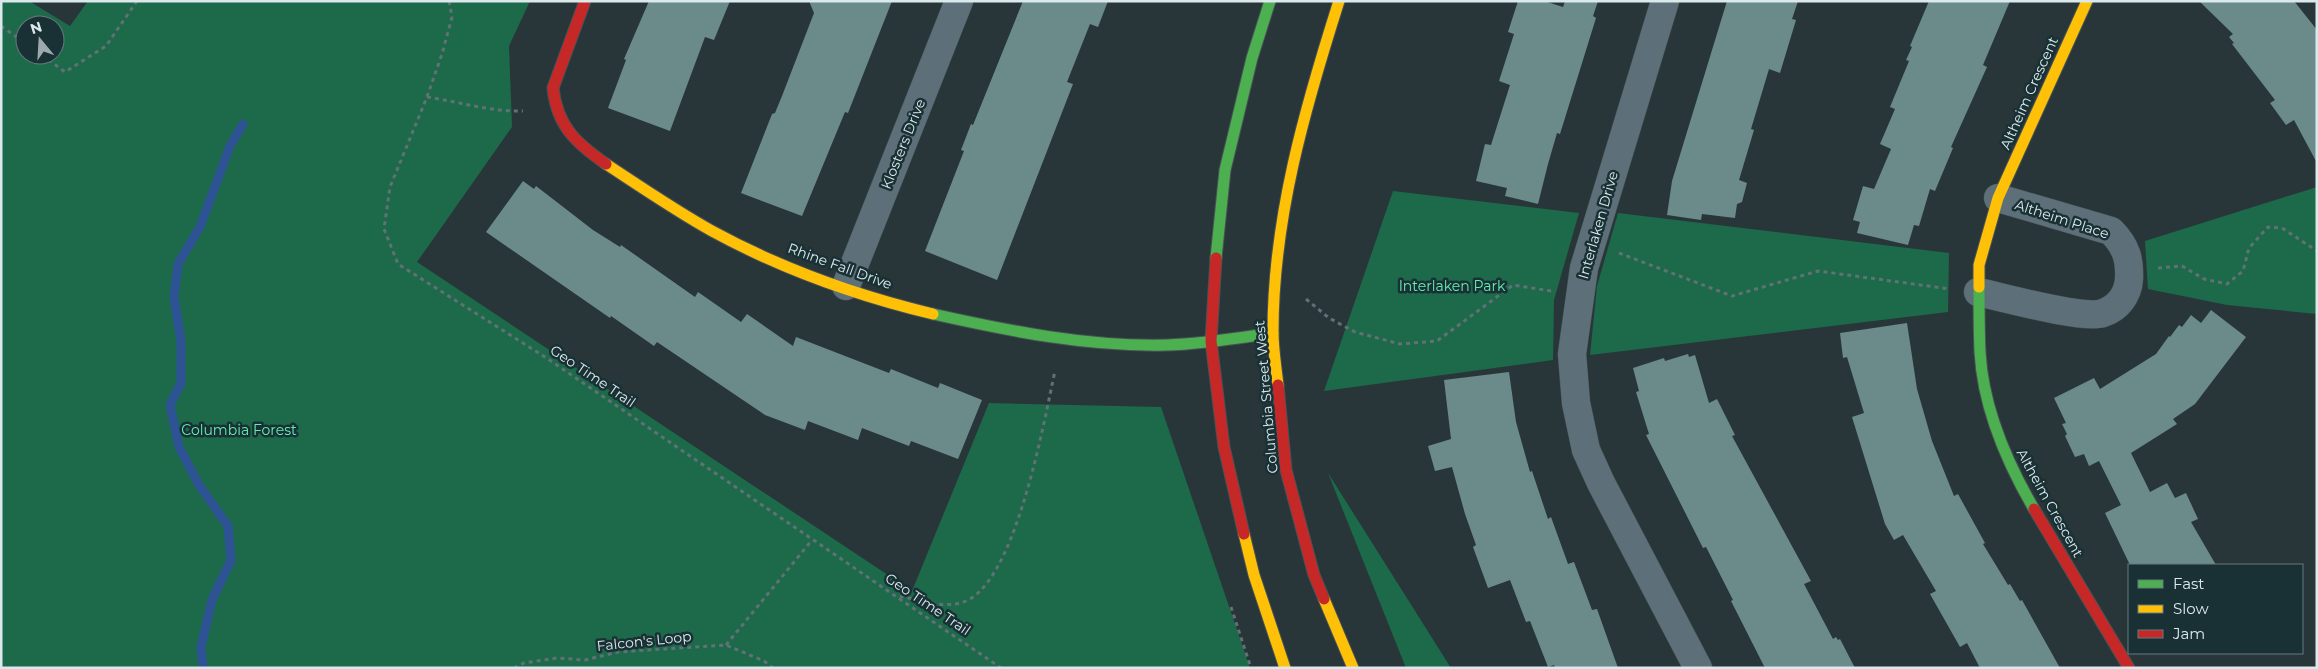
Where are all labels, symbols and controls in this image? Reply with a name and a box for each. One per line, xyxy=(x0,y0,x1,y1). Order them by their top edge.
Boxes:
north arrow xyxy=(15,15,65,65)
text: N xyxy=(28,17,44,38)
street label: Altheim Crescent xyxy=(1996,34,2062,152)
street label: Klosters Drive xyxy=(877,96,929,192)
street label: Interlaken Drive xyxy=(1574,169,1622,281)
street label: Altheim Place xyxy=(2013,195,2111,243)
street label: Rhine Fall Drive xyxy=(785,239,895,293)
park label: Interlaken Park xyxy=(1399,277,1506,295)
street label: Columbia Street West xyxy=(1250,320,1282,474)
street label: Geo Time Trail xyxy=(547,341,639,411)
park label: Columbia Forest xyxy=(181,421,297,439)
street label: Altheim Crescent xyxy=(2013,445,2087,561)
legend xyxy=(2128,564,2303,654)
street label: Geo Time Trail xyxy=(882,569,974,639)
text: Fast xyxy=(2173,574,2204,593)
text: Slow xyxy=(2173,599,2209,618)
text: Jam xyxy=(2172,624,2205,643)
street label: Falcon's Loop xyxy=(596,627,692,655)

